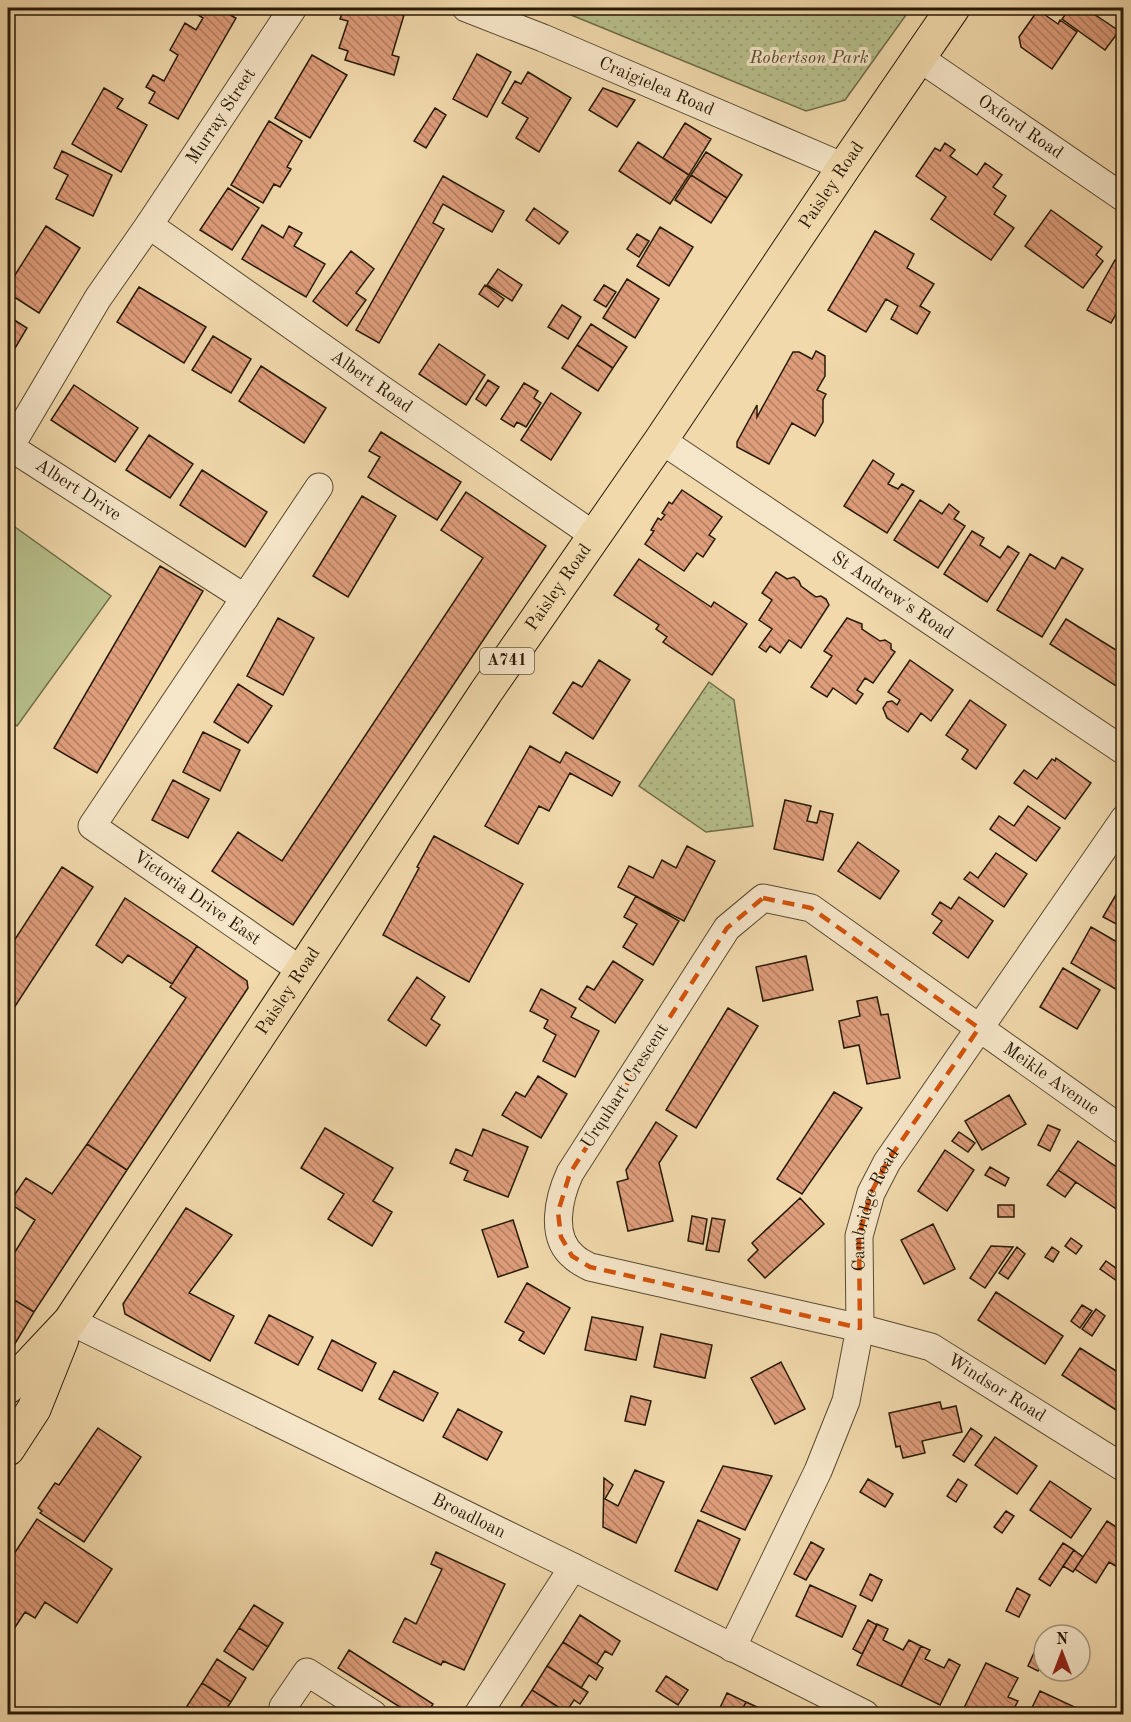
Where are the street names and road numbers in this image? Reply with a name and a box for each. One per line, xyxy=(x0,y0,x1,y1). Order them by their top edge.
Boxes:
street label: Craigielea Road xyxy=(596,54,717,119)
street label: Murray Street xyxy=(183,65,259,167)
street label: Oxford Road xyxy=(974,92,1066,162)
street label: Paisley Road xyxy=(796,139,867,232)
street label: Albert Road xyxy=(327,347,415,416)
street label: Albert Drive xyxy=(32,456,124,524)
street label: Paisley Road xyxy=(522,541,595,634)
street label: St Andrew's Road xyxy=(828,548,957,643)
road number: A741 xyxy=(480,648,534,674)
street label: Victoria Drive East xyxy=(130,847,264,949)
street label: Paisley Road xyxy=(253,944,323,1038)
street label: Urquhart Crescent xyxy=(578,1020,672,1152)
street label: Meikle Avenue xyxy=(1000,1039,1102,1119)
street label: Cambridge Road xyxy=(850,1145,903,1271)
street label: Windsor Road xyxy=(944,1351,1049,1425)
street label: Broadloan xyxy=(429,1491,509,1542)

